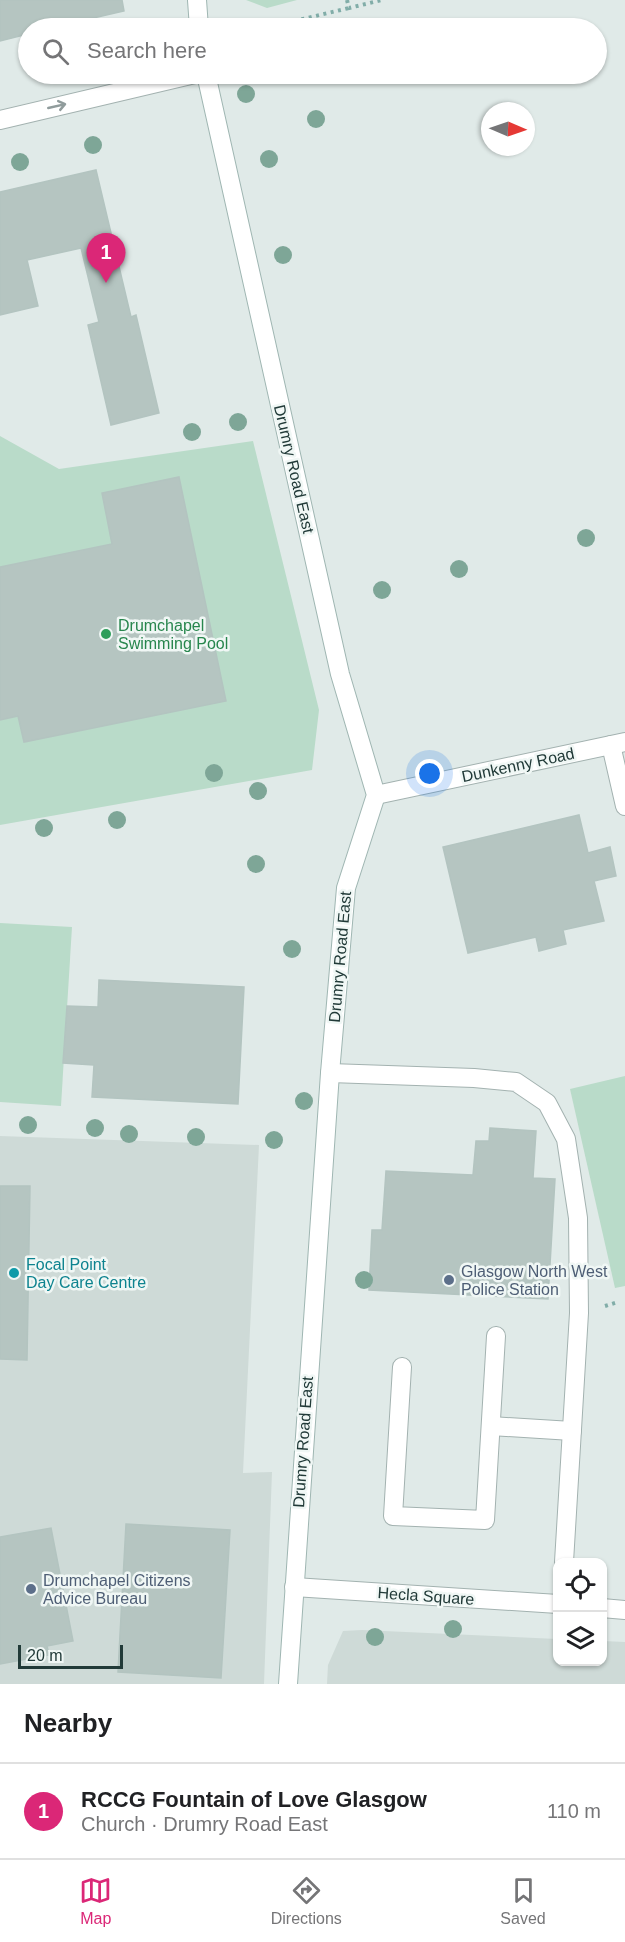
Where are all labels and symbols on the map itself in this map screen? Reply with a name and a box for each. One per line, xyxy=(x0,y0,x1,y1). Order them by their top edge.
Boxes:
one-way arrow xyxy=(47,100,66,112)
north arrow xyxy=(481,102,535,156)
pin: 1 xyxy=(86,234,126,283)
street label: Drumry Road East xyxy=(271,403,317,536)
place label: Drumchapel Swimming Pool xyxy=(118,617,228,652)
marker: Drumchapel Swimming Pool xyxy=(99,627,113,641)
street label: Dunkenny Road xyxy=(460,745,576,785)
your location xyxy=(415,759,444,788)
street label: Drumry Road East xyxy=(326,890,354,1023)
place label: Focal Point Day Care Centre xyxy=(26,1256,146,1291)
place label: Glasgow North West Police Station xyxy=(461,1263,608,1298)
marker: Focal Point Day Care Centre xyxy=(7,1266,21,1280)
marker: Glasgow North West Police Station xyxy=(442,1273,456,1287)
street label: Drumry Road East xyxy=(290,1375,316,1508)
place label: Drumchapel Citizens Advice Bureau xyxy=(43,1572,191,1607)
marker: Drumchapel Citizens Advice Bureau xyxy=(24,1582,38,1596)
street label: Hecla Square xyxy=(377,1584,475,1608)
scale bar xyxy=(18,1642,123,1670)

